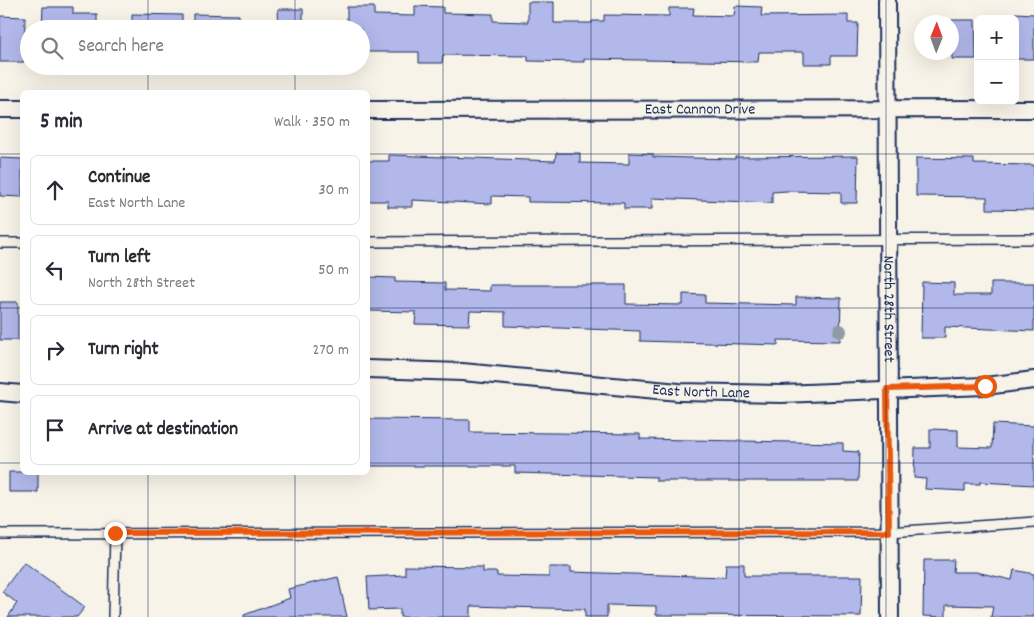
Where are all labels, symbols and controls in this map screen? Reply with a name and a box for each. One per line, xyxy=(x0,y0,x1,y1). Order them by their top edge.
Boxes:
north arrow xyxy=(914,15,959,60)
map controls xyxy=(974,15,1019,105)
button: + xyxy=(974,15,1019,60)
search box xyxy=(20,20,370,75)
icon: search xyxy=(38,34,66,62)
text: Search here xyxy=(78,34,164,61)
button: − xyxy=(974,60,1019,105)
street label: East Cannon Drive xyxy=(645,98,755,121)
text: 5 min xyxy=(40,108,83,138)
text: Walk · 350 m xyxy=(274,111,350,134)
text: Continue xyxy=(88,165,150,192)
icon: ahead xyxy=(41,176,69,204)
text: 30 m xyxy=(319,179,349,202)
text: East North Lane xyxy=(88,192,185,215)
text: Turn left xyxy=(88,245,151,272)
street label: North 28th Street xyxy=(877,255,900,363)
icon: left xyxy=(41,256,69,284)
text: 50 m xyxy=(318,259,349,282)
text: North 28th Street xyxy=(88,272,195,295)
icon: right xyxy=(41,336,69,364)
text: Turn right xyxy=(88,337,159,364)
text: 270 m xyxy=(313,339,349,362)
route start xyxy=(974,375,997,398)
street label: East North Lane xyxy=(651,378,750,405)
icon: arrive xyxy=(41,416,69,444)
text: Arrive at destination xyxy=(88,417,238,444)
route end xyxy=(104,522,127,545)

